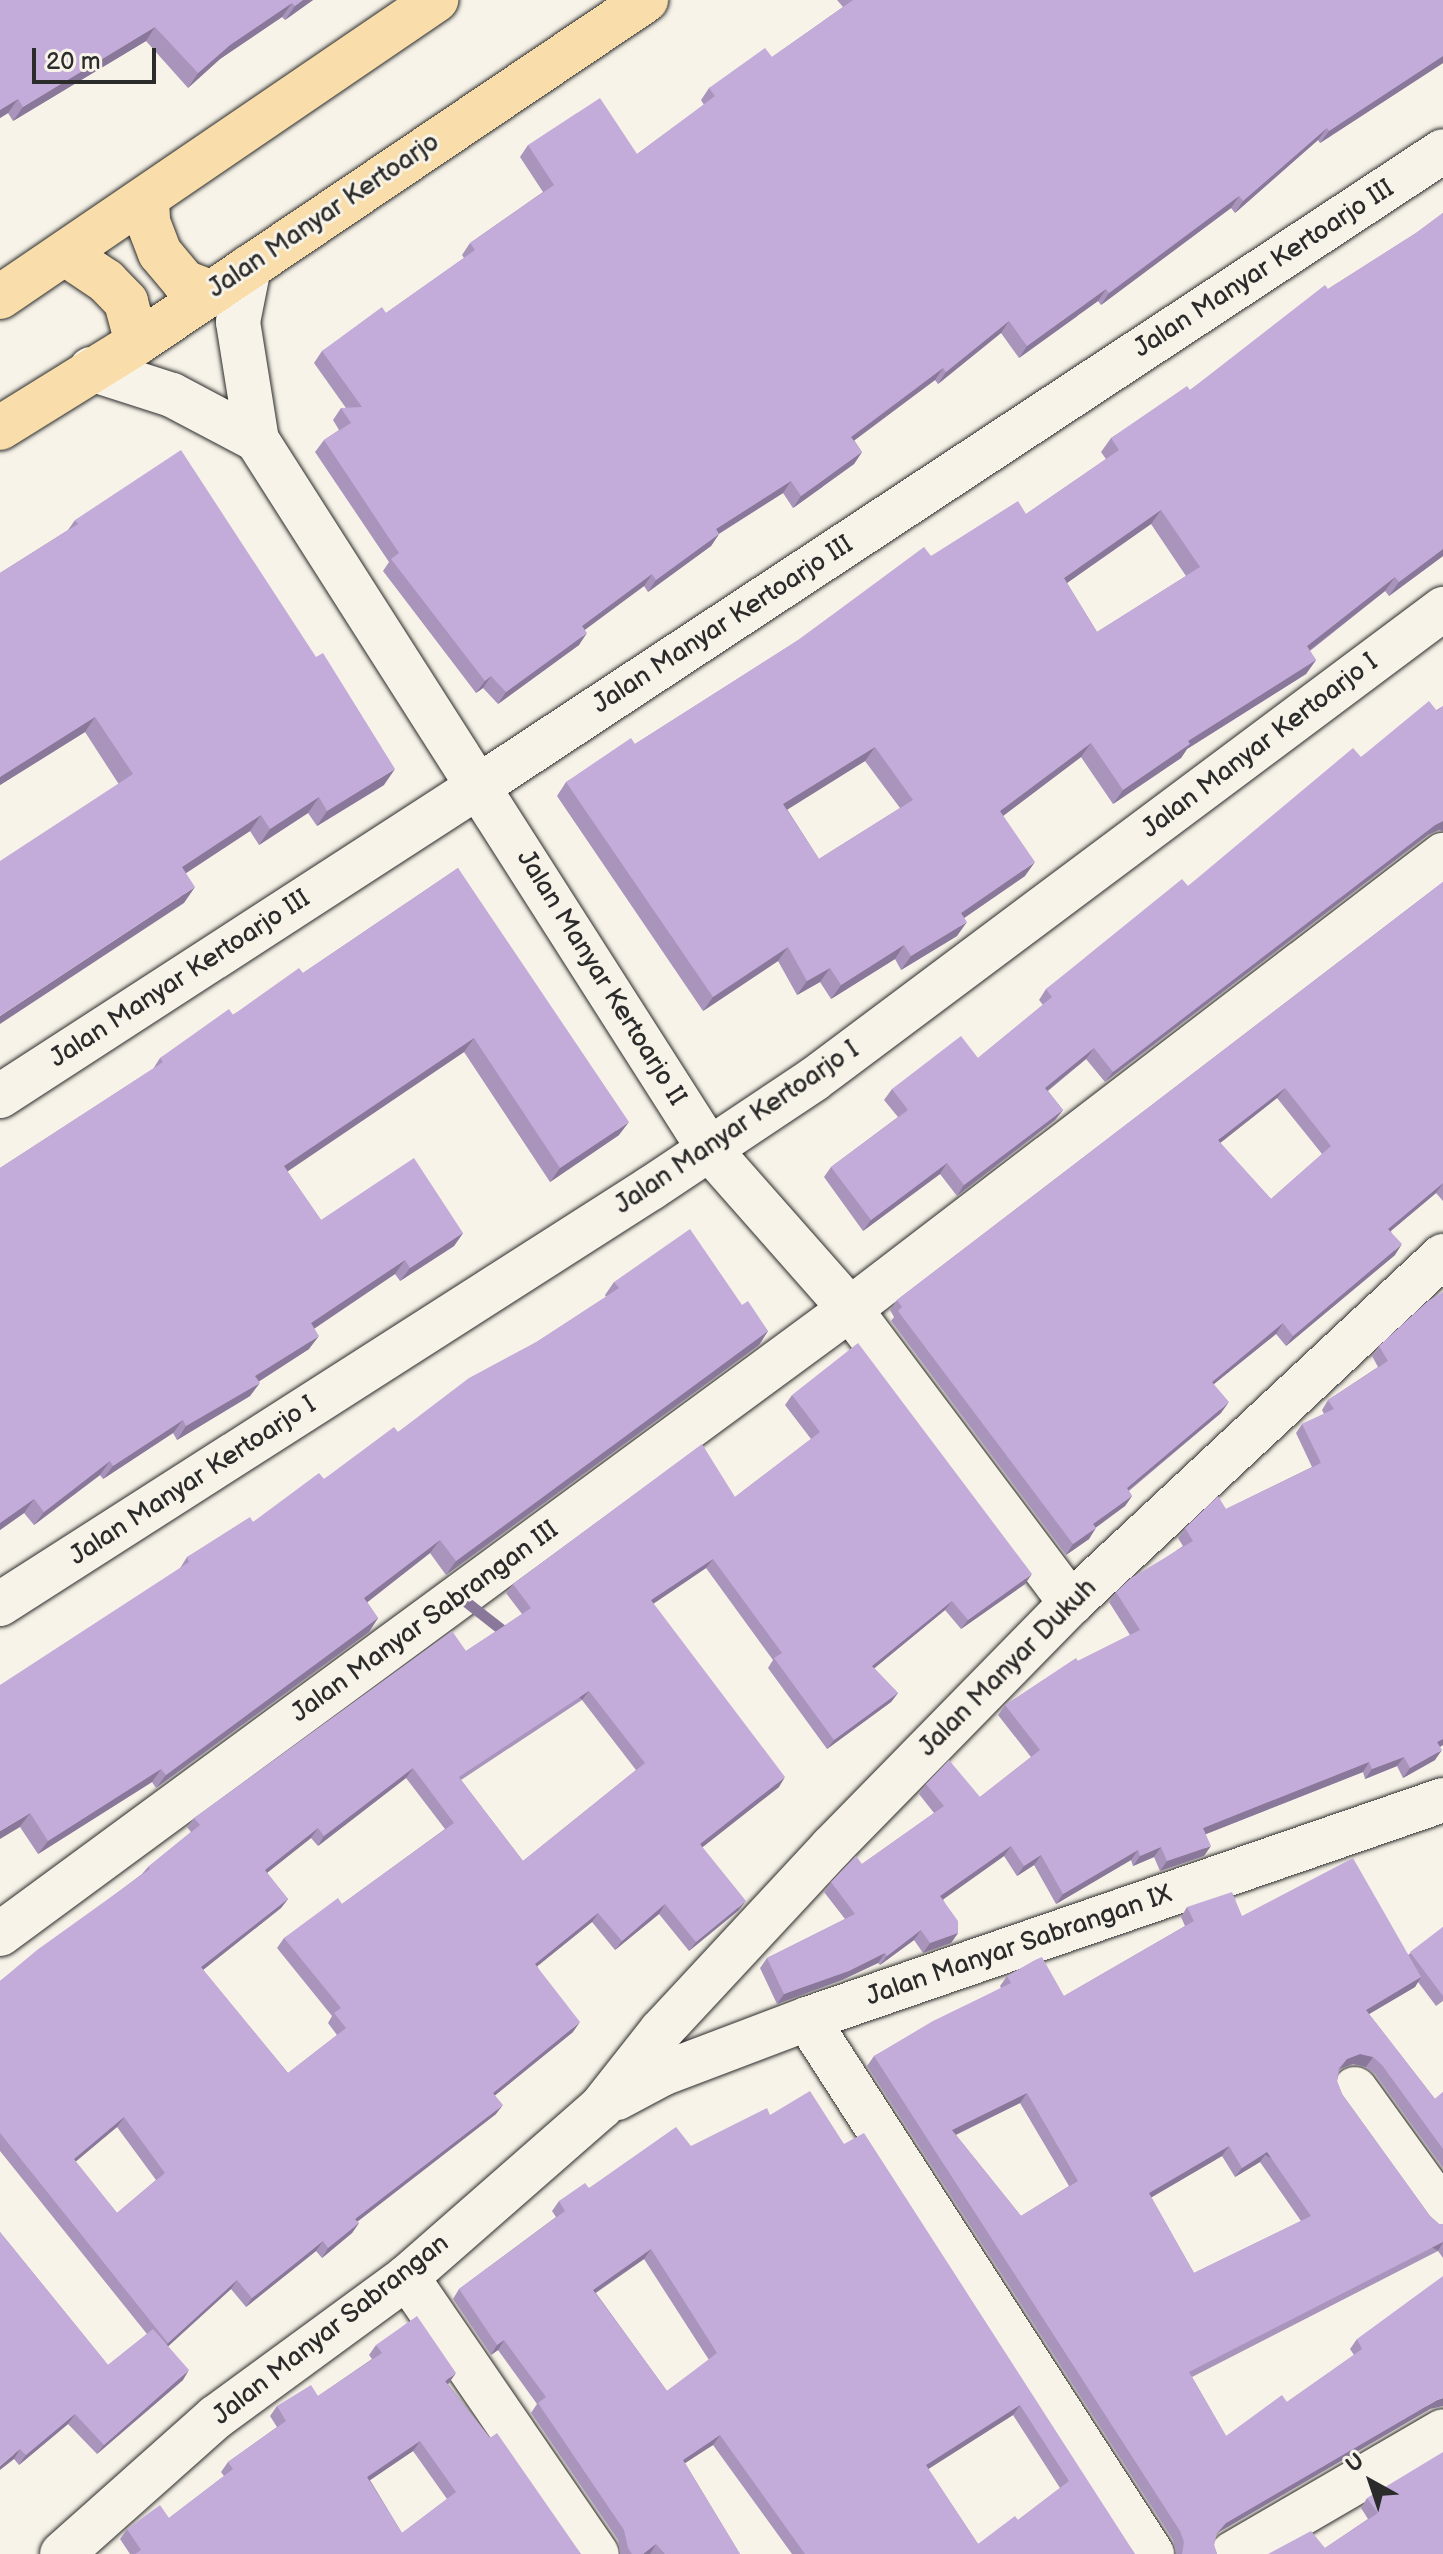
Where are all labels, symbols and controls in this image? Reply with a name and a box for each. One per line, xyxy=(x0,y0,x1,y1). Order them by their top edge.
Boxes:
scale bar xyxy=(36,32,160,82)
text: 20 m xyxy=(46,47,101,76)
street label: Jalan Manyar Kertoarjo xyxy=(202,127,446,305)
street label: Jalan Manyar Kertoarjo III xyxy=(1128,173,1400,365)
street label: Jalan Manyar Kertoarjo III xyxy=(587,529,859,721)
street label: Jalan Manyar Kertoarjo I xyxy=(1136,647,1384,845)
street label: Jalan Manyar Kertoarjo II xyxy=(509,844,693,1112)
street label: Jalan Manyar Kertoarjo III xyxy=(44,883,316,1075)
street label: Jalan Manyar Kertoarjo I xyxy=(609,1035,865,1221)
street label: Jalan Manyar Kertoarjo I xyxy=(64,1390,322,1572)
street label: Jalan Manyar Sabrangan III xyxy=(285,1515,565,1729)
street label: Jalan Manyar Dukuh xyxy=(913,1573,1103,1763)
street label: Jalan Manyar Sabrangan IX xyxy=(862,1879,1176,2013)
street label: Jalan Manyar Sabrangan xyxy=(207,2228,455,2432)
north arrow xyxy=(1331,2442,1411,2522)
text: U xyxy=(1341,2448,1370,2479)

